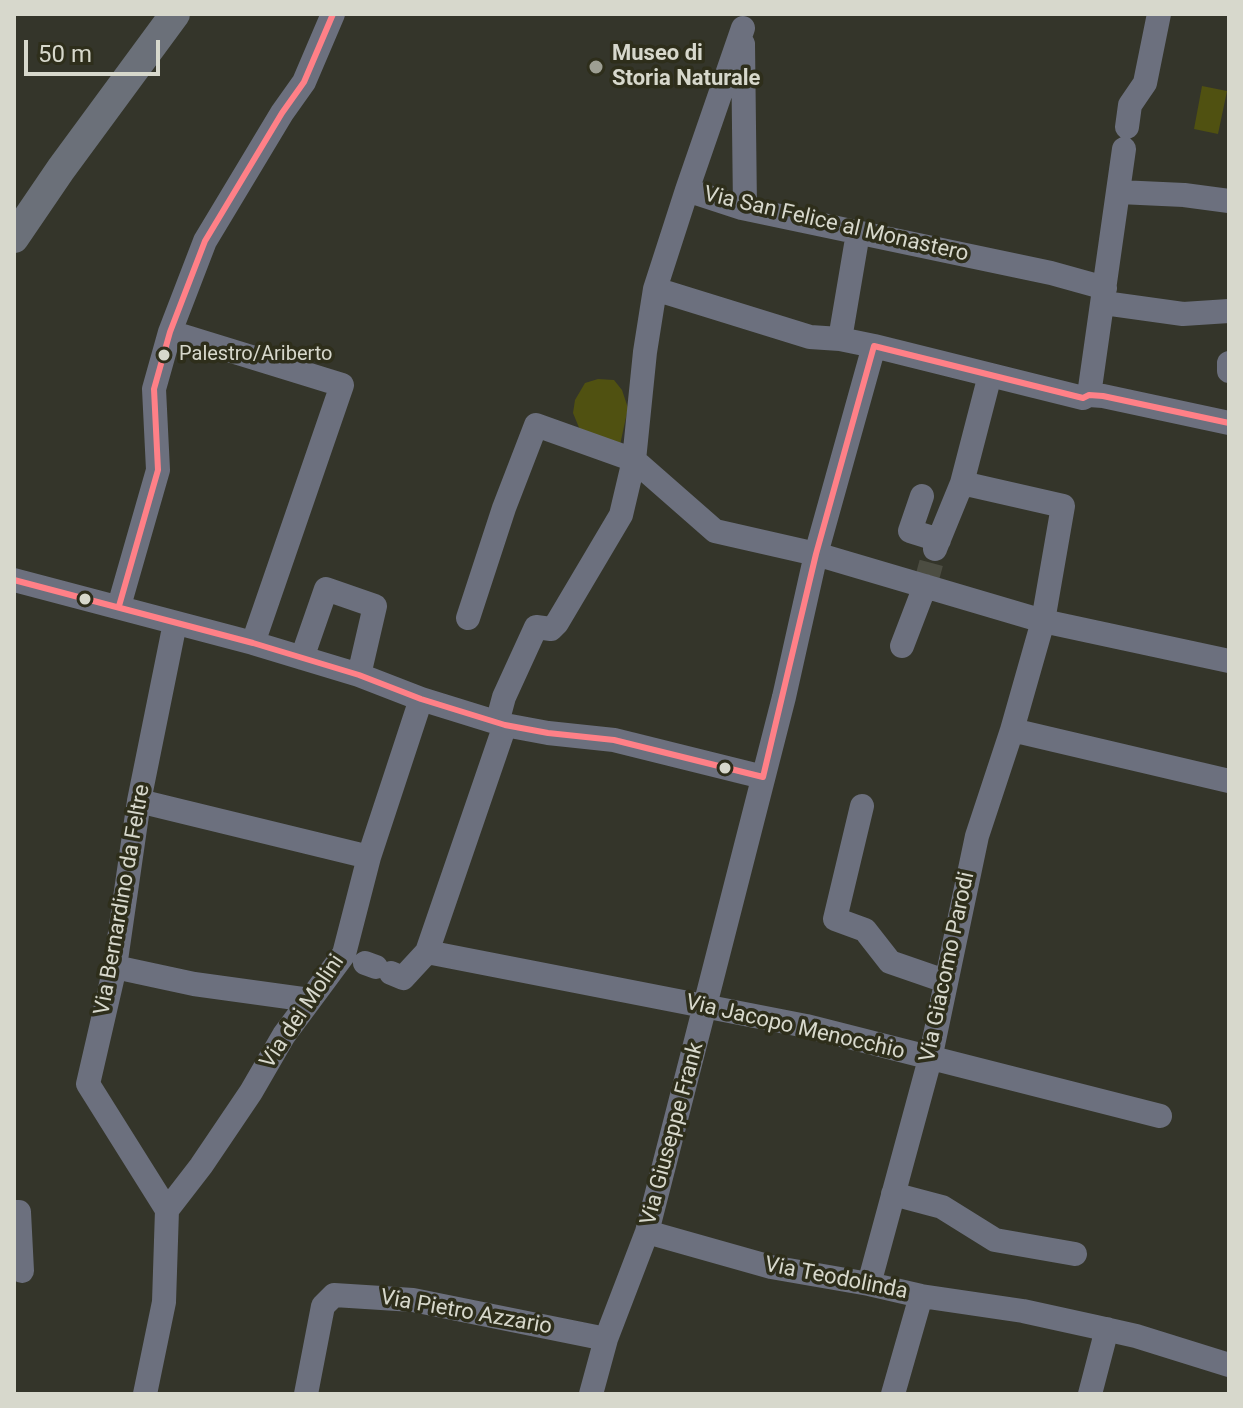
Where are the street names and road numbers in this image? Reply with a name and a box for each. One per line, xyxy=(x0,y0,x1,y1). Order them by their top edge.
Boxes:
street label: Via San Felice al Monastero xyxy=(701,182,971,268)
street label: Via Bernardino da Feltre xyxy=(90,783,156,1017)
street label: Via Giacomo Parodi xyxy=(915,870,981,1064)
street label: Via dei Molini xyxy=(255,950,351,1074)
street label: Via Jacopo Menocchio xyxy=(683,990,907,1066)
street label: Via Giuseppe Frank xyxy=(636,1040,710,1228)
street label: Via Teodolinda xyxy=(762,1252,910,1306)
street label: Via Pietro Azzario xyxy=(378,1285,554,1341)

